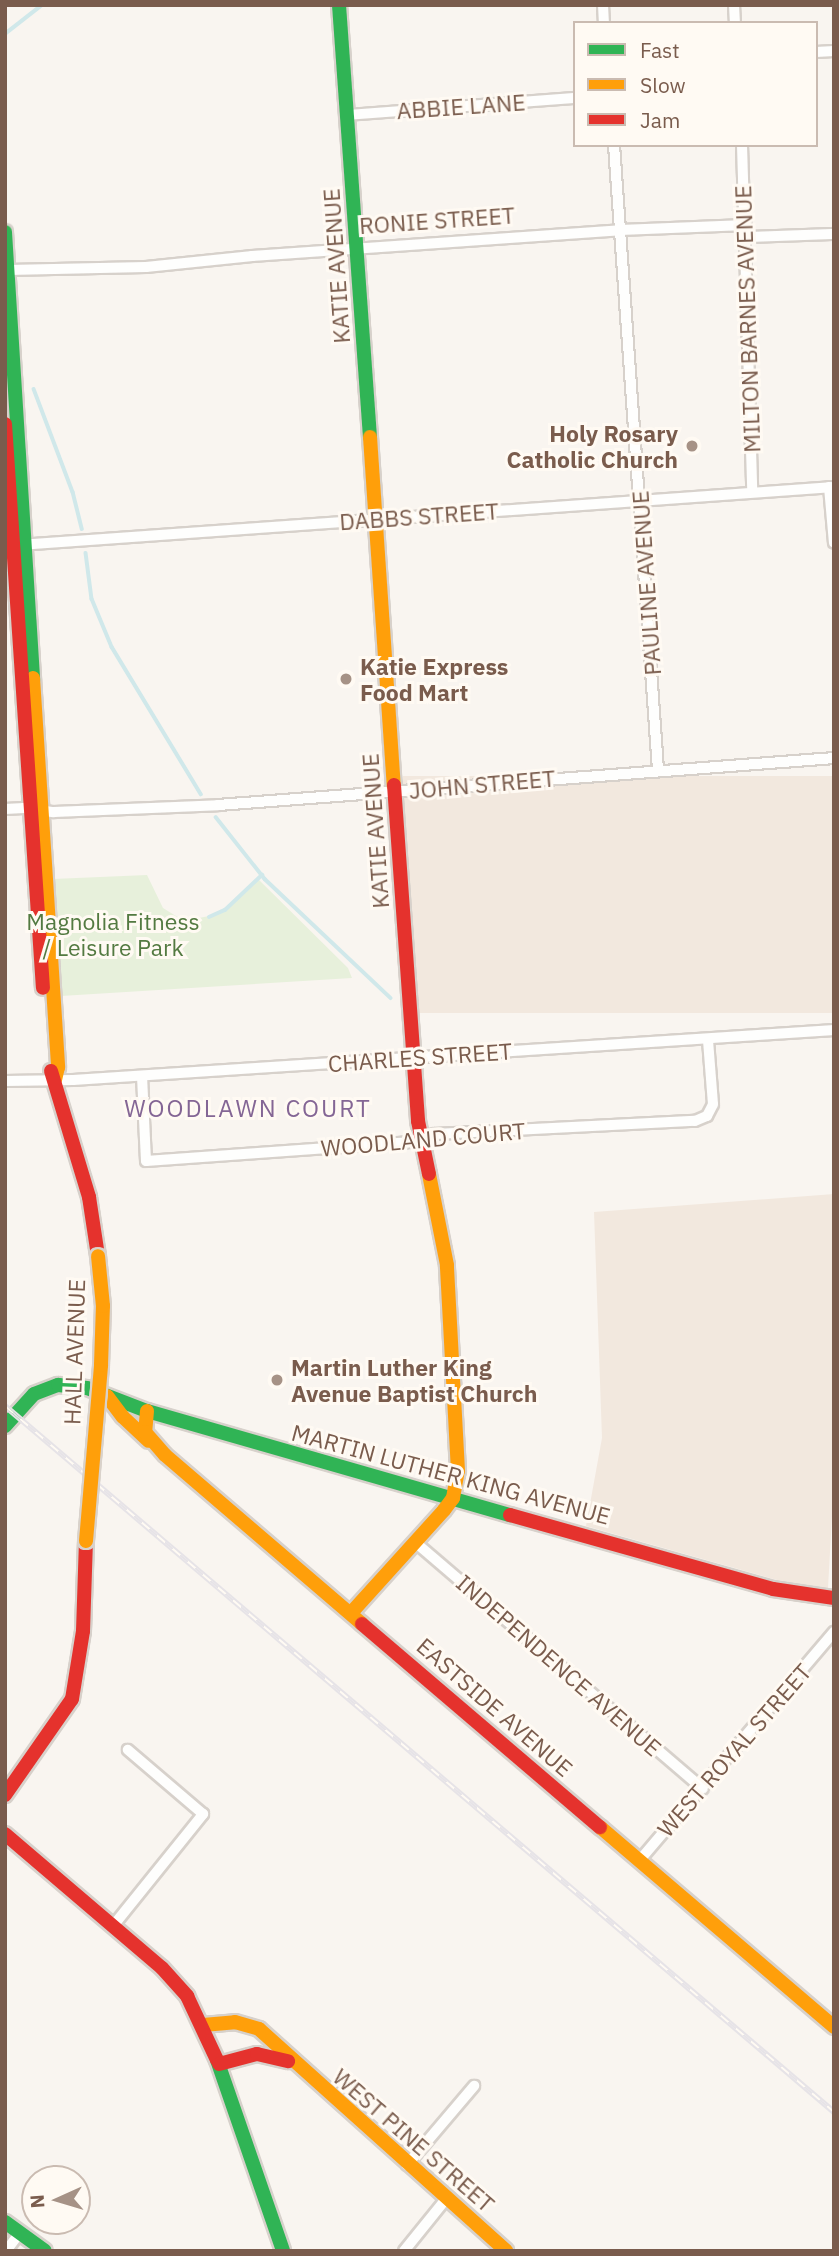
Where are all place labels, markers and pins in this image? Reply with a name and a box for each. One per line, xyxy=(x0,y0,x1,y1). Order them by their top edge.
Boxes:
place label: Holy Rosary Catholic Church xyxy=(507,419,678,473)
marker: Holy Rosary Catholic Church xyxy=(684,438,700,454)
place label: Katie Express Food Mart xyxy=(360,652,508,706)
marker: Katie Express Food Mart xyxy=(338,671,354,687)
place label: Martin Luther King Avenue Baptist Church xyxy=(291,1353,537,1407)
marker: Martin Luther King Avenue Baptist Church xyxy=(269,1372,285,1388)

